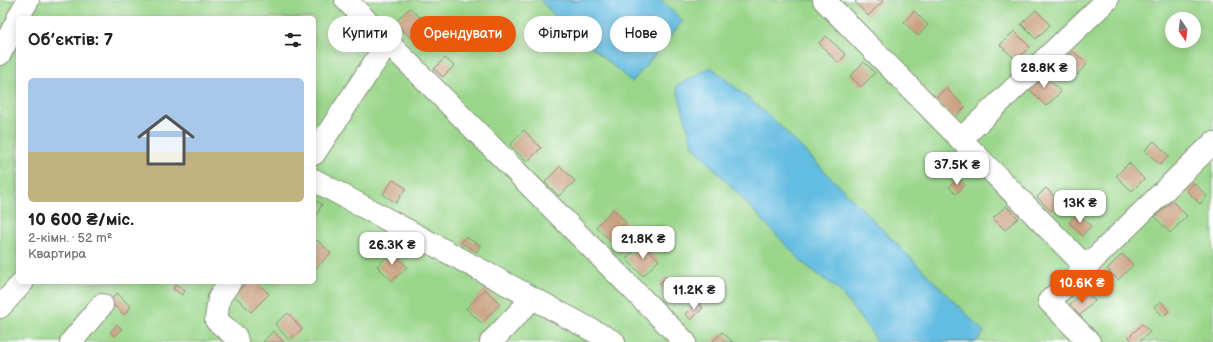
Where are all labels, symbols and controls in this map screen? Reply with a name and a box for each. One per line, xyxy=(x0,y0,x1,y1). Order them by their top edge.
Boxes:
north arrow xyxy=(1165,12,1201,48)
map controls xyxy=(1165,12,1201,48)
chip: Купити xyxy=(328,16,402,52)
chip: Орендувати xyxy=(410,16,516,52)
chip: Фільтри xyxy=(524,16,602,52)
chip: Нове xyxy=(610,16,671,52)
icon: filters xyxy=(282,29,304,51)
text: Об’єктів: 7 xyxy=(28,30,113,50)
pin: 28.8K ₴ xyxy=(1007,55,1081,89)
text: 28.8K ₴ xyxy=(1020,60,1068,76)
icon: home xyxy=(130,104,202,176)
pin: 37.5K ₴ xyxy=(920,152,994,186)
text: 37.5K ₴ xyxy=(934,157,980,173)
pin: 13K ₴ xyxy=(1052,190,1108,224)
text: 13K ₴ xyxy=(1063,195,1097,211)
text: 10 600 ₴/міс. xyxy=(28,210,134,230)
pin: 21.8K ₴ xyxy=(606,226,680,260)
text: 2-кімн. · 52 m² xyxy=(28,230,112,246)
text: 21.8K ₴ xyxy=(621,231,665,247)
pin: 26.3K ₴ xyxy=(355,232,429,266)
text: 26.3K ₴ xyxy=(368,237,416,253)
text: Квартира xyxy=(28,246,86,262)
pin: 10.6K ₴ xyxy=(1045,270,1119,304)
text: 10.6K ₴ xyxy=(1059,275,1105,291)
pin: 11.2K ₴ xyxy=(657,277,731,311)
text: 11.2K ₴ xyxy=(673,282,715,298)

